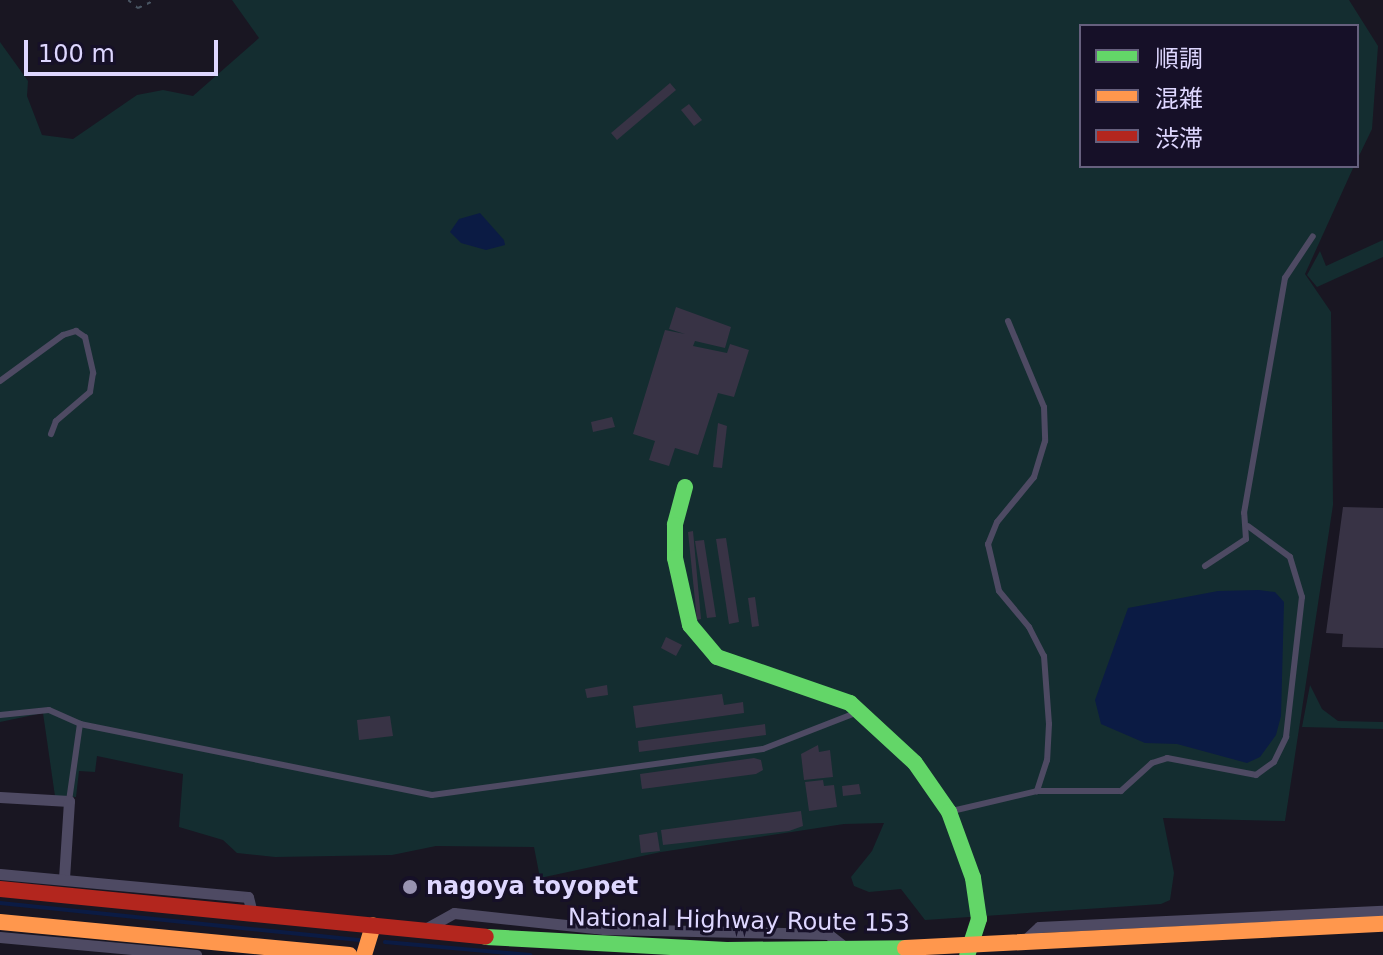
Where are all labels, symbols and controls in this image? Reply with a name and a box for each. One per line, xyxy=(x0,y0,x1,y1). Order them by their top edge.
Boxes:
scale bar xyxy=(28,24,222,74)
legend xyxy=(1079,24,1359,168)
text: 100 m xyxy=(38,40,115,68)
text: 順調 xyxy=(1155,45,1203,73)
text: 混雑 xyxy=(1155,85,1203,113)
text: 渋滞 xyxy=(1155,125,1203,153)
place label: nagoya toyopet xyxy=(426,873,638,901)
marker: nagoya toyopet xyxy=(401,878,419,896)
street label: National Highway Route 153 xyxy=(568,904,910,938)

